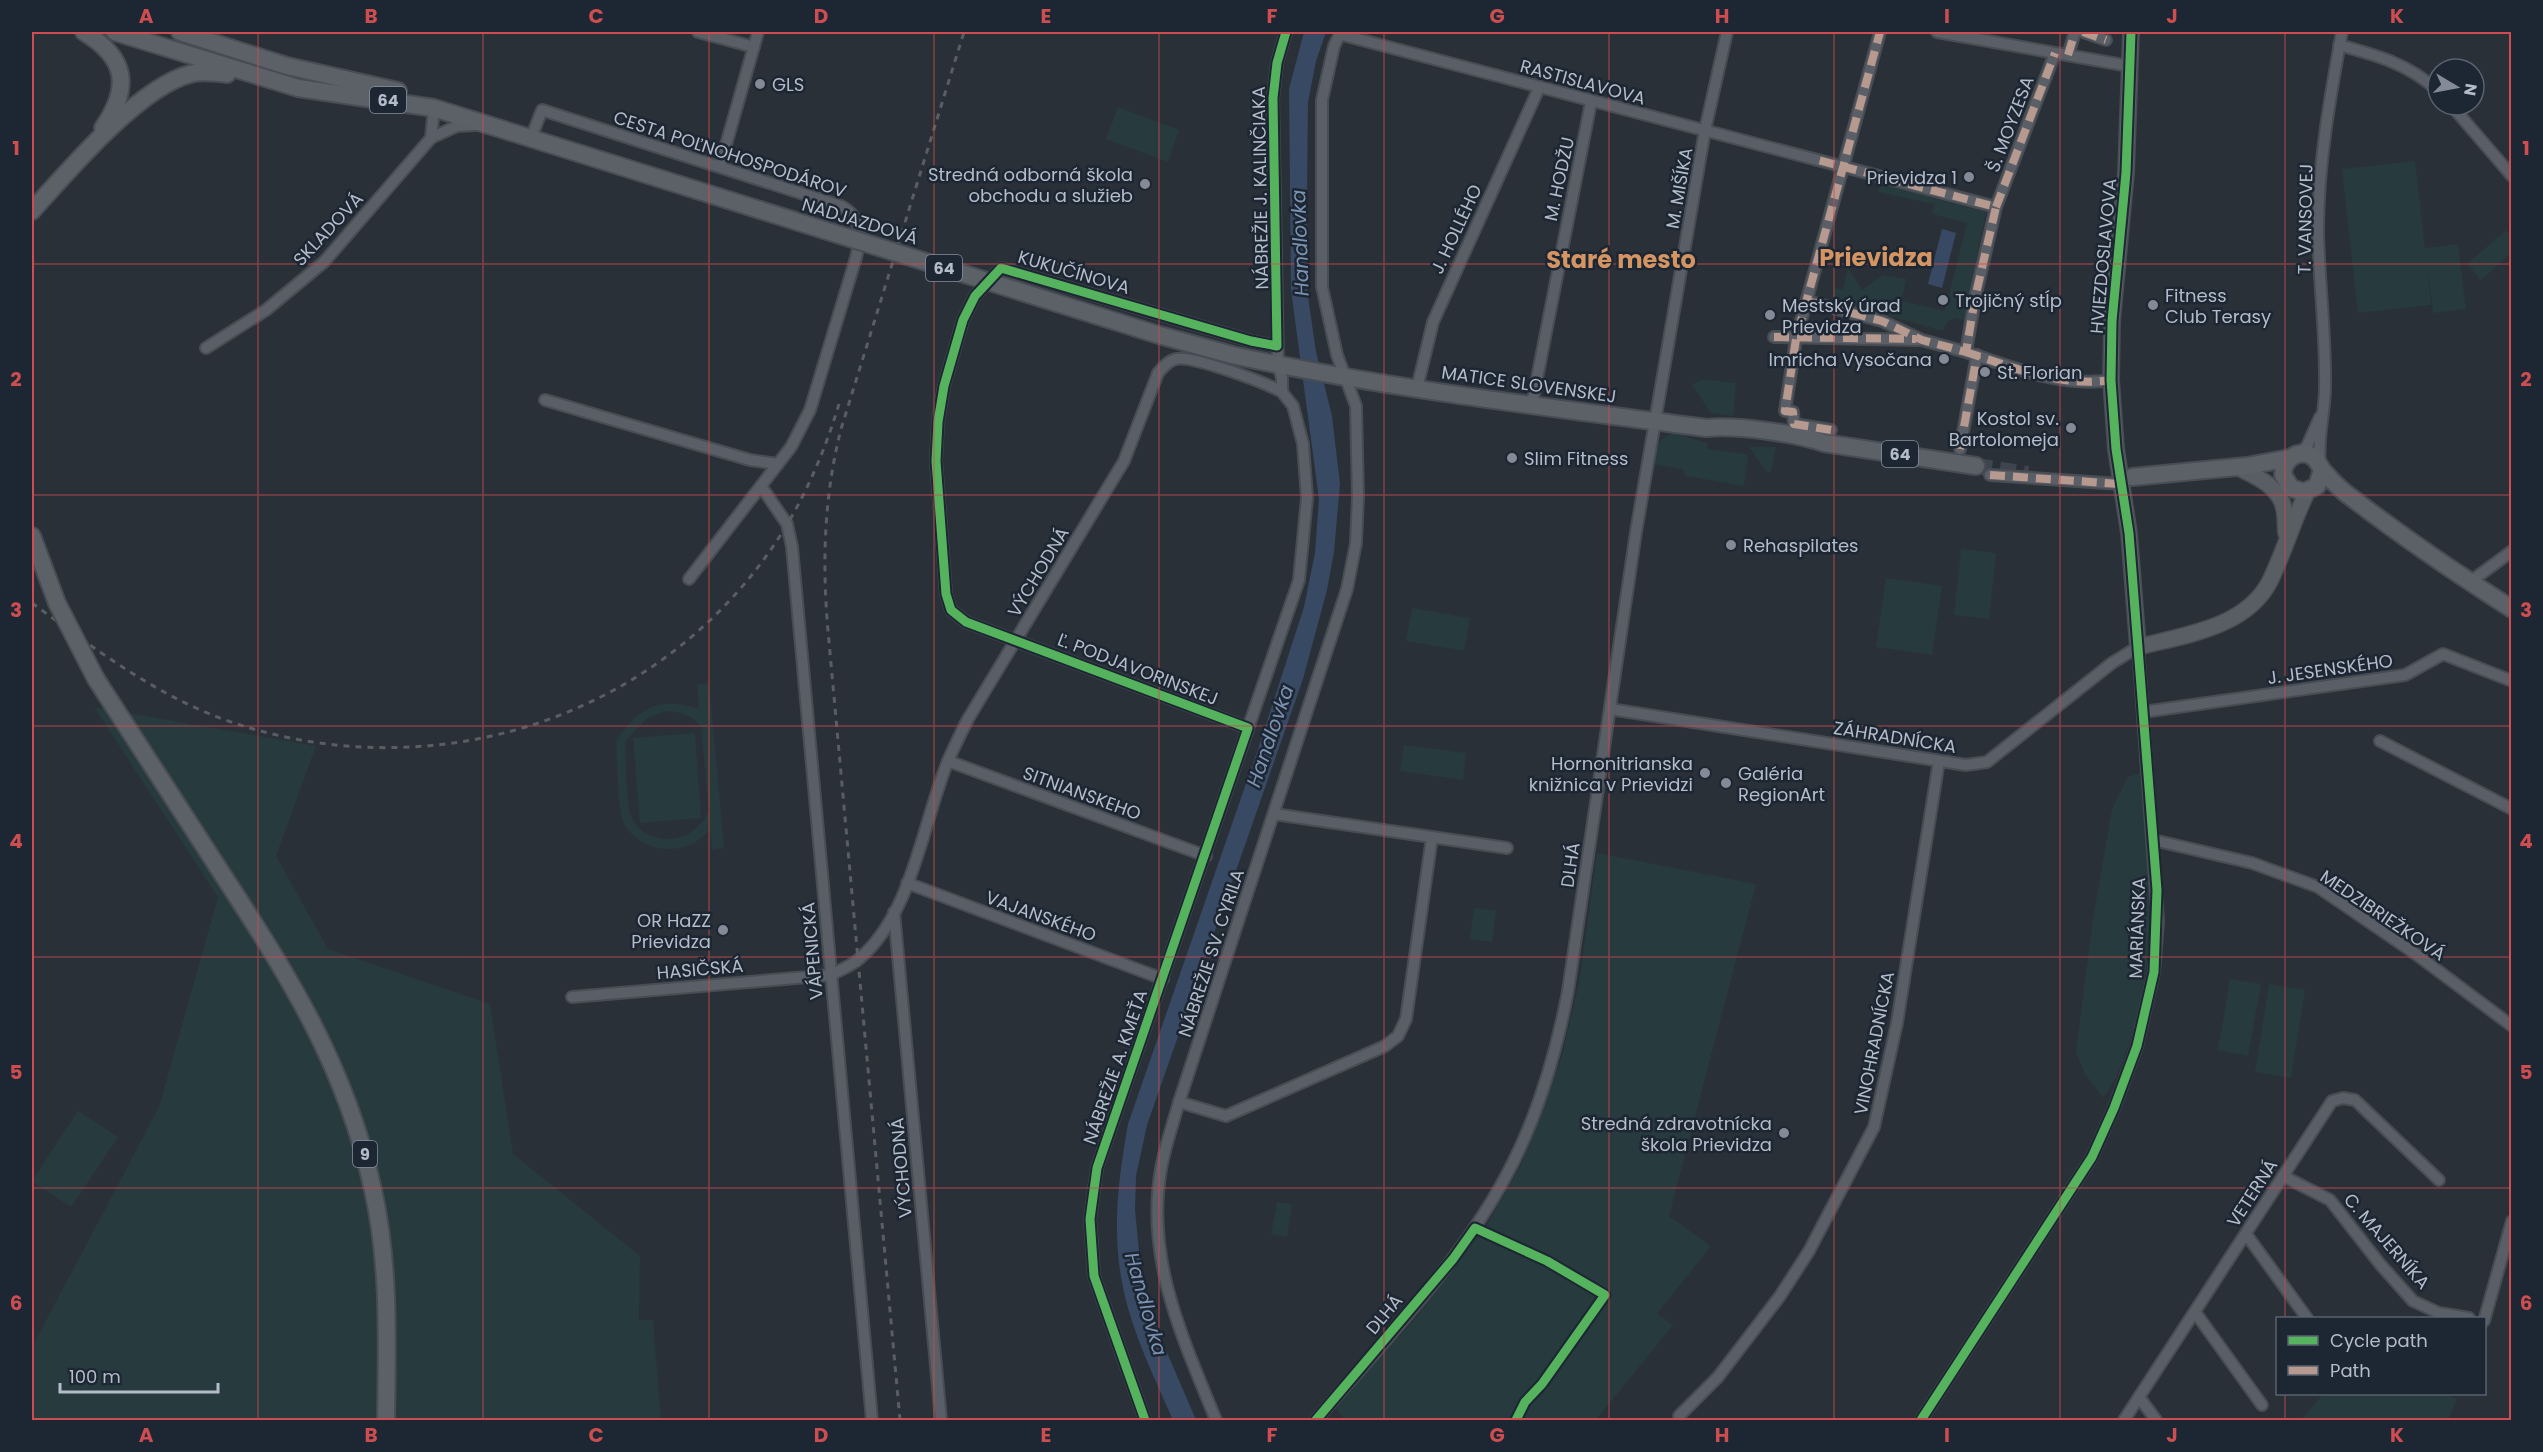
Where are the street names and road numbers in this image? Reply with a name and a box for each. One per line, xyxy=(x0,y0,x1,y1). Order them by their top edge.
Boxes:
street label: RASTISLAVOVA xyxy=(1518,53,1648,111)
street label: Š. MOYZESA xyxy=(1980,72,2040,176)
street label: NÁBREŽIE J. KALINČIAKA xyxy=(1246,86,1274,290)
road number: 64 xyxy=(370,87,406,113)
street label: CESTA POĽNOHOSPODÁROV xyxy=(610,104,850,204)
street label: M. HODŽU xyxy=(1538,135,1580,223)
street label: M. MIŠÍKA xyxy=(1660,145,1698,231)
street label: T. VANSOVEJ xyxy=(2292,163,2318,275)
street label: HVIEZDOSLAVOVA xyxy=(2084,177,2122,335)
street label: J. HOLLÉHO xyxy=(1424,180,1488,278)
street label: SKLADOVÁ xyxy=(287,187,369,271)
street label: NADJAZDOVÁ xyxy=(799,191,921,251)
street label: KUKUČÍNOVA xyxy=(1015,244,1133,300)
road number: 64 xyxy=(926,255,962,281)
street label: MATICE SLOVENSKEJ xyxy=(1440,359,1618,409)
road number: 64 xyxy=(1882,441,1918,467)
street label: VÝCHODNÁ xyxy=(1001,522,1075,622)
street label: Ľ. PODJAVORINSKEJ xyxy=(1054,627,1222,711)
street label: J. JESENSKÉHO xyxy=(2266,648,2394,690)
street label: ZÁHRADNÍCKA xyxy=(1832,715,1958,759)
street label: SITNIANSKEHO xyxy=(1020,760,1144,826)
street label: DLHÁ xyxy=(1554,841,1586,889)
street label: MEDZIBRIEŽKOVÁ xyxy=(2315,864,2451,966)
street label: NÁBREŽIE SV. CYRILA xyxy=(1172,866,1250,1040)
street label: MARIÁNSKA xyxy=(2123,877,2151,979)
street label: VAJANSKÉHO xyxy=(982,884,1100,948)
street label: VÁPENICKÁ xyxy=(795,901,829,1001)
street label: HASIČSKÁ xyxy=(656,953,744,985)
street label: VINOHRADNÍCKA xyxy=(1848,969,1900,1117)
street label: NÁBREŽIE A. KMEŤA xyxy=(1077,986,1153,1148)
street label: VÝCHODNÁ xyxy=(884,1117,918,1219)
road number: 9 xyxy=(353,1141,377,1167)
street label: VETERNÁ xyxy=(2221,1154,2283,1232)
street label: C. MAJERNÍKA xyxy=(2338,1188,2436,1294)
street label: DLHÁ xyxy=(1360,1289,1408,1339)

